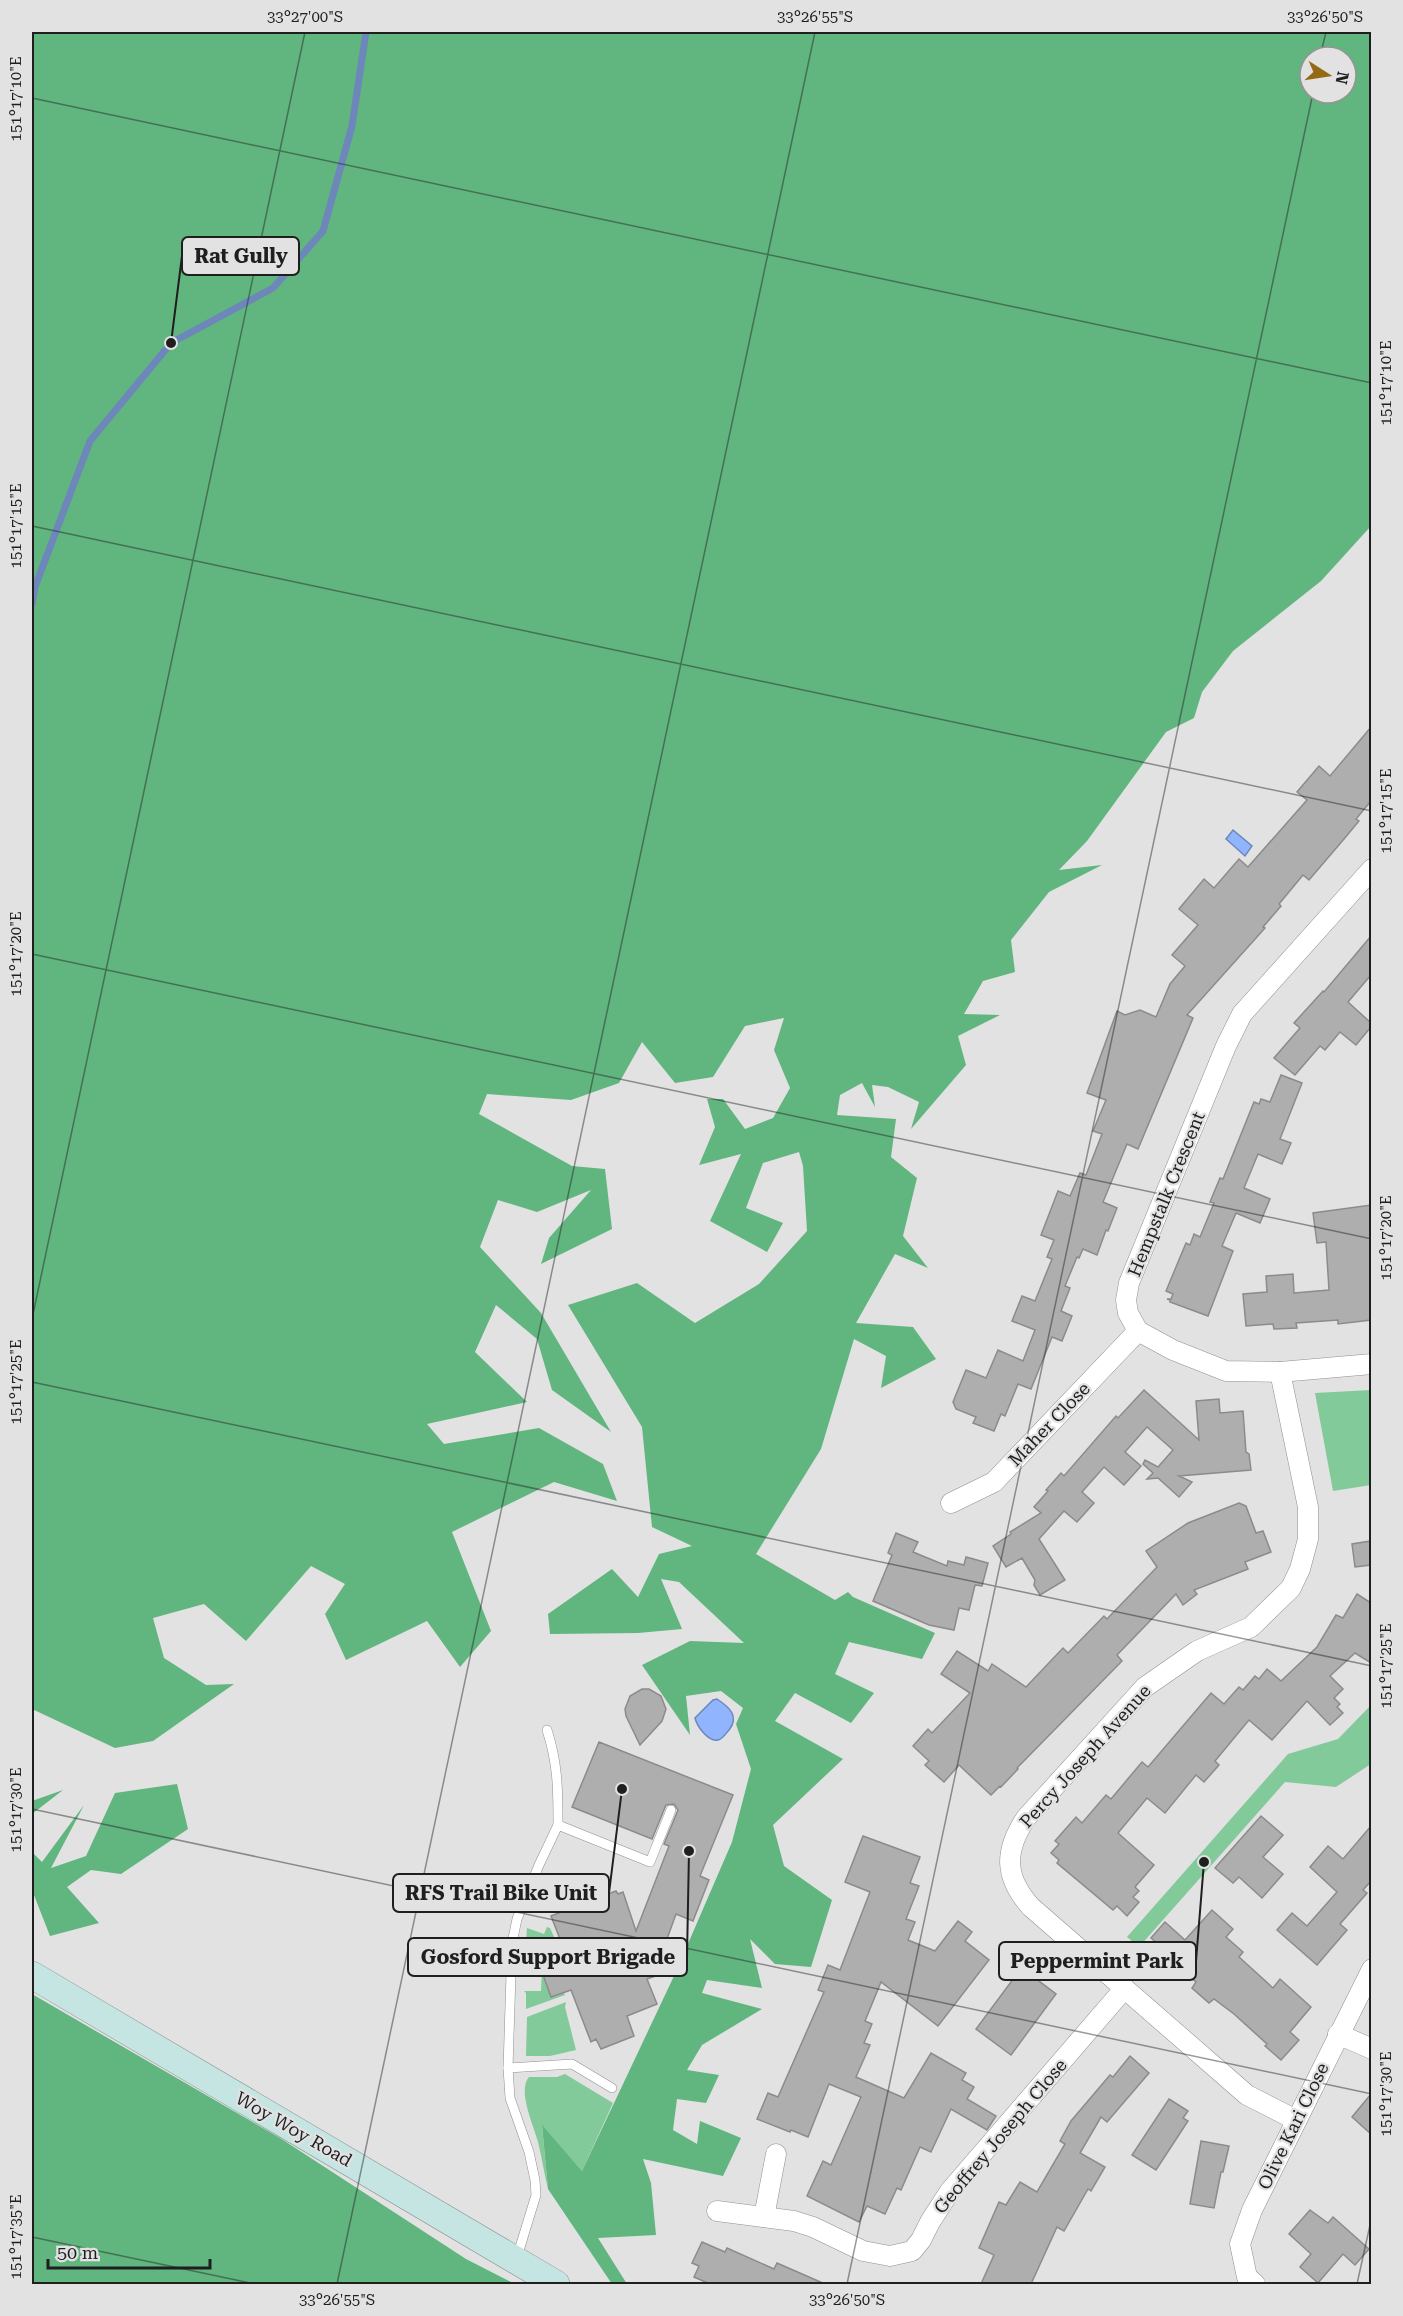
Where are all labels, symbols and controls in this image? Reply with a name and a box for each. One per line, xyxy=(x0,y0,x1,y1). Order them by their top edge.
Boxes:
text: 33°27'00"S xyxy=(267,8,343,26)
text: 33°26'55"S xyxy=(777,8,853,26)
text: 33°26'50"S xyxy=(1287,8,1363,26)
north arrow xyxy=(1298,45,1358,105)
text: 151°17'10"E xyxy=(7,56,25,142)
text: N xyxy=(1332,70,1353,86)
callout: Rat Gully xyxy=(182,237,299,275)
text: Rat Gully xyxy=(194,244,288,268)
text: 151°17'10"E xyxy=(1377,340,1395,426)
text: 151°17'15"E xyxy=(7,483,25,569)
text: 151°17'15"E xyxy=(1377,768,1395,854)
text: 151°17'20"E xyxy=(7,911,25,997)
street label: Hempstalk Crescent xyxy=(1123,1108,1209,1280)
text: 151°17'20"E xyxy=(1377,1195,1395,1281)
text: 151°17'25"E xyxy=(7,1339,25,1425)
street label: Maher Close xyxy=(1004,1378,1094,1470)
text: 151°17'25"E xyxy=(1377,1623,1395,1709)
street label: Percy Joseph Avenue xyxy=(1015,1680,1155,1832)
text: 151°17'30"E xyxy=(7,1767,25,1853)
callout: RFS Trail Bike Unit xyxy=(393,1874,609,1912)
text: RFS Trail Bike Unit xyxy=(405,1881,597,1905)
callout: Gosford Support Brigade xyxy=(408,1938,687,1976)
callout: Peppermint Park xyxy=(999,1942,1196,1980)
text: Gosford Support Brigade xyxy=(421,1945,676,1969)
text: Peppermint Park xyxy=(1010,1949,1184,1973)
text: 151°17'30"E xyxy=(1377,2051,1395,2137)
street label: Geoffrey Joseph Close xyxy=(929,2054,1071,2218)
street label: Olive Kari Close xyxy=(1253,2059,1333,2193)
street label: Woy Woy Road xyxy=(232,2087,356,2171)
text: 151°17'35"E xyxy=(7,2194,25,2280)
scale bar xyxy=(48,2232,210,2270)
text: 50 m xyxy=(57,2242,98,2263)
text: 33°26'55"S xyxy=(299,2291,375,2309)
text: 33°26'50"S xyxy=(809,2291,885,2309)

